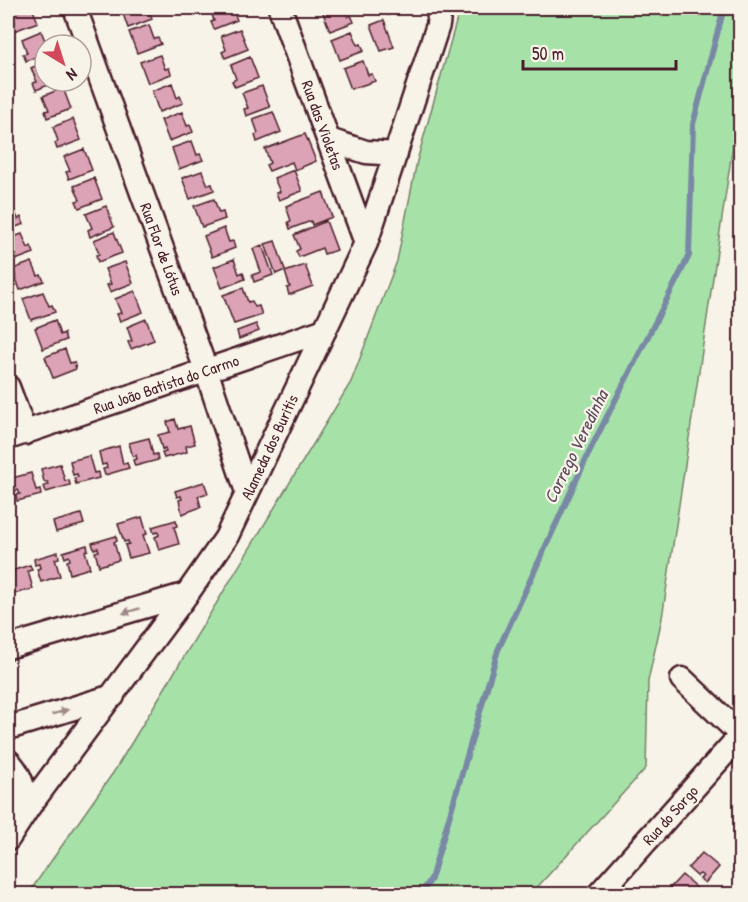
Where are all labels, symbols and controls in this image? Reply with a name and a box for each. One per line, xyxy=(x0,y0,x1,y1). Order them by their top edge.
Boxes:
north arrow xyxy=(33,33,93,93)
scale bar xyxy=(523,33,676,71)
text: 50 m xyxy=(532,41,564,66)
text: N xyxy=(62,64,82,86)
street label: Rua das Violetas xyxy=(297,77,349,173)
street label: Rua Flor de Lótus xyxy=(135,200,189,298)
street label: Rua João Batista do Carmo xyxy=(90,349,242,419)
water label: Corrego Veredinha xyxy=(537,384,615,507)
street label: Alameda dos Buritis xyxy=(235,391,303,503)
one-way arrow xyxy=(122,607,140,616)
one-way arrow xyxy=(51,707,69,716)
street label: Rua do Sorgo xyxy=(637,780,703,850)

